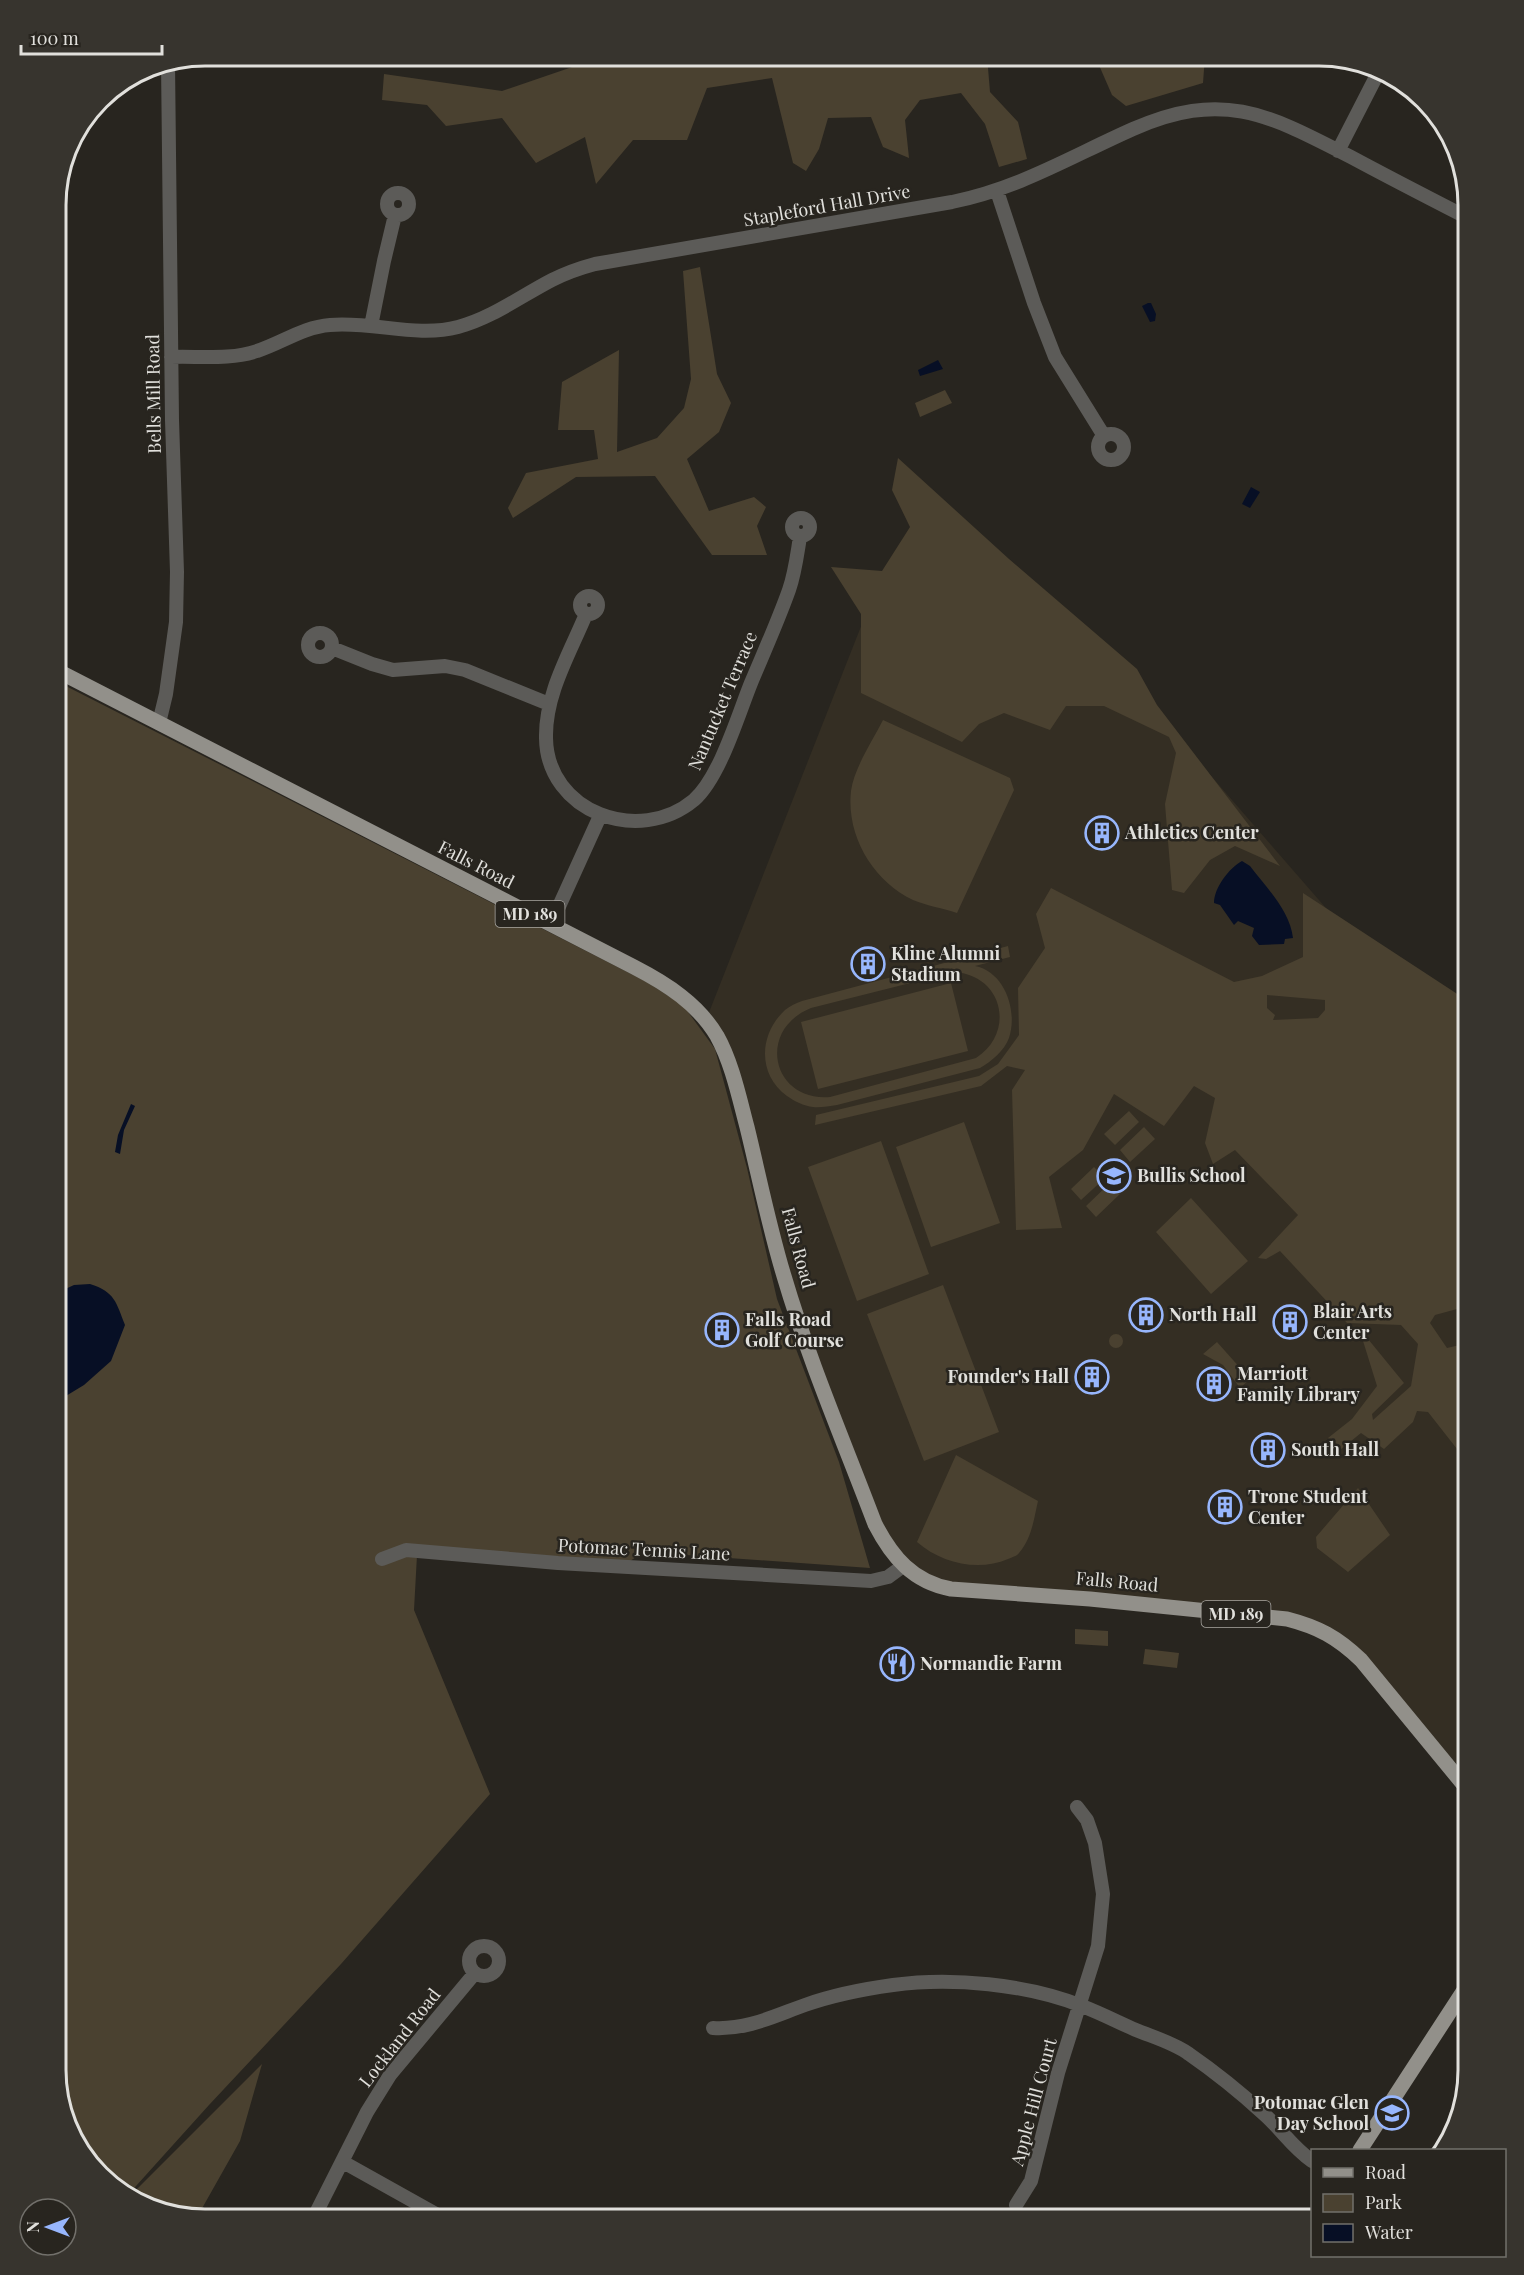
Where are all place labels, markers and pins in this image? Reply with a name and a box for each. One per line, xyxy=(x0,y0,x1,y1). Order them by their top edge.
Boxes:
building icon: Athletics Center xyxy=(1084,815,1120,851)
place label: Athletics Center xyxy=(1124,820,1259,844)
place label: Kline Alumni Stadium xyxy=(891,941,1001,986)
building icon: Kline Alumni Stadium xyxy=(850,946,886,982)
school or university icon: Bullis School xyxy=(1096,1158,1132,1194)
place label: Bullis School xyxy=(1137,1163,1246,1187)
building icon: North Hall xyxy=(1128,1297,1164,1333)
place label: Blair Arts Center xyxy=(1313,1299,1392,1344)
place label: North Hall xyxy=(1169,1302,1257,1326)
building icon: Blair Arts Center xyxy=(1272,1304,1308,1340)
place label: Falls Road Golf Course xyxy=(745,1307,844,1352)
building icon: Falls Road Golf Course xyxy=(704,1312,740,1348)
building icon: Founder's Hall xyxy=(1074,1359,1110,1395)
place label: Marriott Family Library xyxy=(1237,1361,1361,1406)
place label: Founder's Hall xyxy=(948,1364,1069,1388)
building icon: Marriott Family Library xyxy=(1196,1366,1232,1402)
building icon: South Hall xyxy=(1250,1432,1286,1468)
place label: South Hall xyxy=(1291,1437,1379,1461)
place label: Trone Student Center xyxy=(1248,1484,1368,1529)
building icon: Trone Student Center xyxy=(1207,1489,1243,1525)
restaurant icon: Normandie Farm xyxy=(879,1646,915,1682)
place label: Normandie Farm xyxy=(920,1651,1063,1675)
place label: Potomac Glen Day School xyxy=(1254,2090,1369,2135)
school or university icon: Potomac Glen Day School xyxy=(1374,2095,1410,2131)

